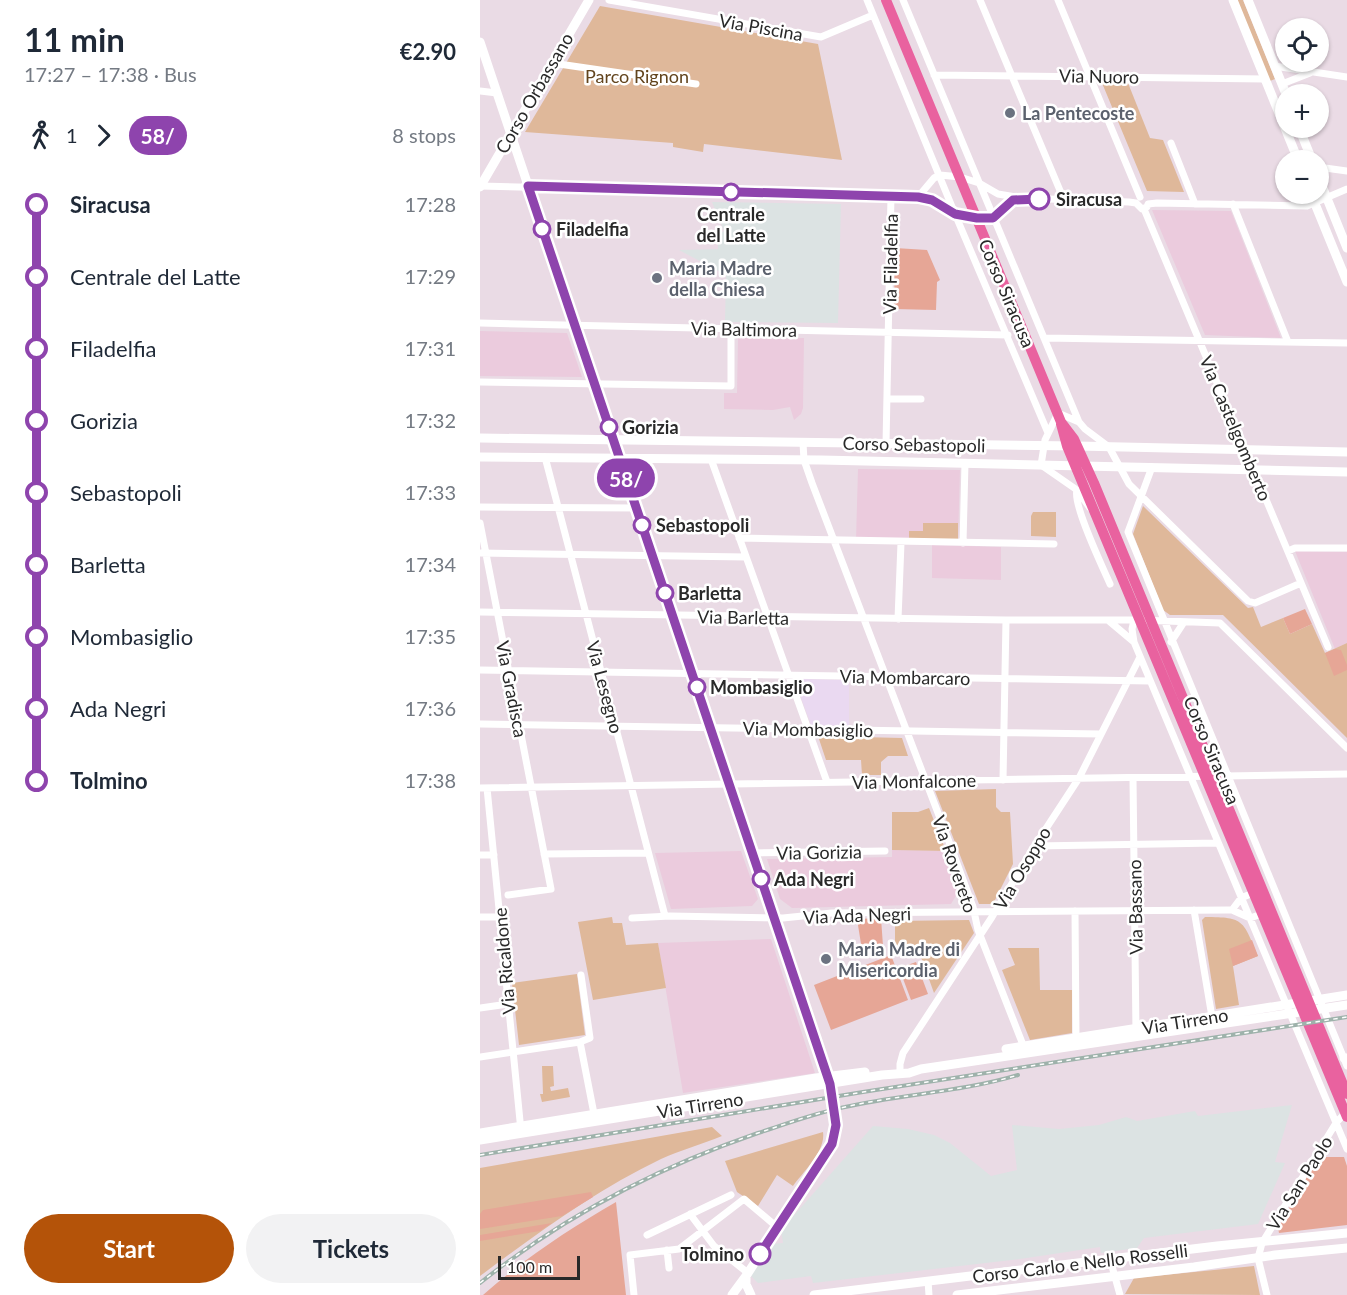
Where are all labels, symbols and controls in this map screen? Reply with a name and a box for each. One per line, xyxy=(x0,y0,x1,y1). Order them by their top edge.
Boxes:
street label: Via Piscina xyxy=(717,9,805,45)
map controls xyxy=(1275,18,1329,204)
button: locate xyxy=(1275,18,1329,72)
text: 11 min xyxy=(24,19,125,59)
street label: Corso Orbassano xyxy=(491,29,577,157)
text: €2.90 xyxy=(400,38,456,65)
text: 17:27 – 17:38 · Bus xyxy=(24,62,197,86)
street label: Via Nuoro xyxy=(1059,64,1139,88)
park label: Parco Rignon xyxy=(585,65,689,87)
button: + xyxy=(1275,84,1329,138)
place label: La Pentecoste xyxy=(1022,102,1135,124)
marker: La Pentecoste xyxy=(1003,106,1017,120)
icon: walk xyxy=(24,119,57,152)
icon: forward xyxy=(87,119,120,152)
text: 1 xyxy=(66,123,78,147)
text: 58/ xyxy=(141,123,175,148)
text: 8 stops xyxy=(392,123,456,147)
button: − xyxy=(1275,150,1329,204)
marker: Centrale del Latte xyxy=(722,183,740,201)
marker: Siracusa xyxy=(1028,188,1050,210)
place label: Siracusa xyxy=(1056,188,1122,210)
text: Siracusa xyxy=(70,191,151,218)
text: 17:28 xyxy=(405,192,456,216)
place label: Centrale del Latte xyxy=(696,203,766,246)
street label: Via Filadelfia xyxy=(878,213,902,315)
place label: Filadelfia xyxy=(556,218,629,240)
marker: Filadelfia xyxy=(533,220,551,238)
street label: Corso Siracusa xyxy=(974,235,1040,351)
place label: Maria Madre della Chiesa xyxy=(669,257,772,300)
text: Centrale del Latte xyxy=(70,263,241,290)
text: 17:29 xyxy=(405,264,456,288)
marker: Maria Madre della Chiesa xyxy=(650,271,664,285)
street label: Via Baltimora xyxy=(691,317,797,341)
text: Filadelfia xyxy=(70,335,156,362)
text: 17:31 xyxy=(405,336,456,360)
street label: Via Castelgomberto xyxy=(1195,352,1277,504)
text: Gorizia xyxy=(70,407,138,434)
text: 17:32 xyxy=(405,408,456,432)
place label: Gorizia xyxy=(622,416,679,438)
marker: Gorizia xyxy=(600,418,618,436)
street label: Corso Sebastopoli xyxy=(842,432,986,456)
line badge: 58/ xyxy=(592,458,660,498)
text: 58/ xyxy=(609,466,643,491)
text: Sebastopoli xyxy=(70,479,182,506)
text: 17:33 xyxy=(405,480,456,504)
place label: Sebastopoli xyxy=(656,514,749,536)
marker: Sebastopoli xyxy=(633,516,651,534)
text: Barletta xyxy=(70,551,146,578)
text: 17:34 xyxy=(405,552,456,576)
place label: Barletta xyxy=(678,582,741,604)
marker: Barletta xyxy=(656,584,674,602)
street label: Via Barletta xyxy=(697,605,789,629)
text: Mombasiglio xyxy=(70,623,193,650)
text: 17:35 xyxy=(405,624,456,648)
street label: Via Lesegno xyxy=(582,638,628,736)
street label: Via Gradisca xyxy=(492,639,532,739)
street label: Via Mombarcaro xyxy=(839,665,971,689)
place label: Mombasiglio xyxy=(710,676,813,698)
marker: Mombasiglio xyxy=(688,678,706,696)
street label: Corso Siracusa xyxy=(1179,692,1245,808)
text: Ada Negri xyxy=(70,695,166,722)
text: 17:36 xyxy=(405,696,456,720)
street label: Via Mombasiglio xyxy=(742,717,874,741)
text: Tolmino xyxy=(70,767,148,794)
text: 17:38 xyxy=(405,768,456,792)
street label: Via Monfalcone xyxy=(852,769,976,793)
street label: Via Rovereto xyxy=(928,812,982,916)
street label: Via Osoppo xyxy=(989,823,1055,913)
street label: Via Gorizia xyxy=(776,840,862,864)
street label: Via Bassano xyxy=(1123,859,1147,955)
place label: Ada Negri xyxy=(773,868,854,890)
marker: Ada Negri xyxy=(752,870,770,888)
street label: Via Ada Negri xyxy=(803,902,911,928)
street label: Via Ricaldone xyxy=(488,907,520,1015)
place label: Maria Madre di Misericordia xyxy=(838,938,960,981)
marker: Maria Madre di Misericordia xyxy=(819,952,833,966)
street label: Via Tirreno xyxy=(1140,1003,1230,1039)
street label: Via Tirreno xyxy=(655,1087,745,1123)
street label: Via San Paolo xyxy=(1261,1132,1337,1234)
button: Start xyxy=(24,1214,234,1283)
button: Tickets xyxy=(246,1214,456,1283)
street label: Corso Carlo e Nello Rosselli xyxy=(971,1239,1189,1287)
place label: Tolmino xyxy=(680,1243,744,1265)
marker: Tolmino xyxy=(749,1243,771,1265)
scale bar xyxy=(498,1253,580,1280)
text: 100 m xyxy=(507,1257,552,1276)

